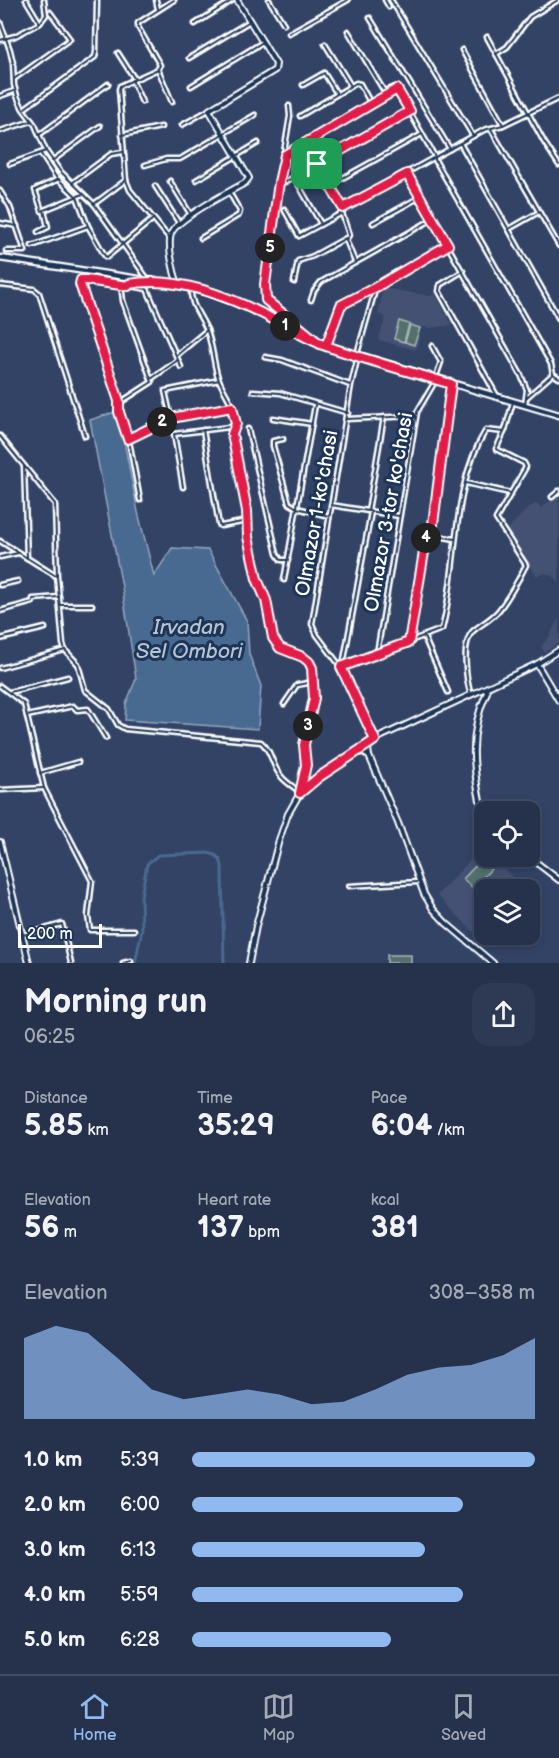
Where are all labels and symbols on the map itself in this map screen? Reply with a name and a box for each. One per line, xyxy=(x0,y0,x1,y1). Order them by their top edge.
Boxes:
pin xyxy=(291,138,342,189)
pin: 5 xyxy=(255,233,285,263)
pin: 1 xyxy=(270,311,300,341)
pin: 2 xyxy=(147,407,177,437)
street label: Olmazor 3-tor ko'chasi xyxy=(360,410,418,614)
street label: Olmazor 1-ko'chasi xyxy=(291,428,343,598)
pin: 4 xyxy=(411,523,441,553)
water label: Irvadan Sel Ombori xyxy=(136,615,244,664)
pin: 3 xyxy=(293,711,323,741)
scale bar xyxy=(18,921,102,948)

